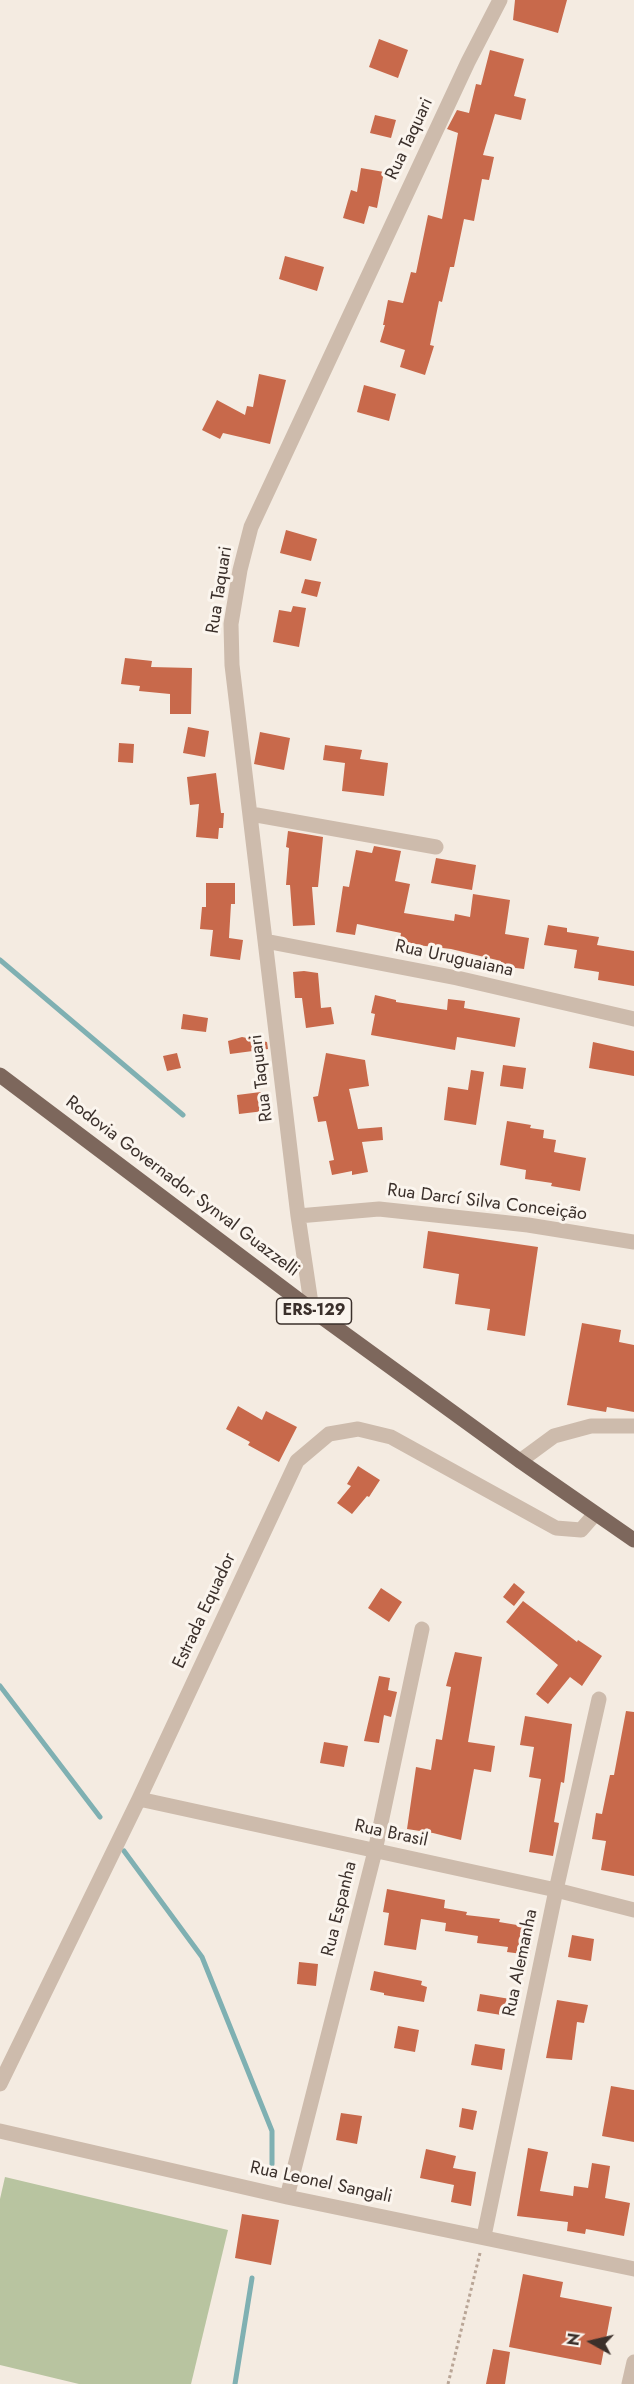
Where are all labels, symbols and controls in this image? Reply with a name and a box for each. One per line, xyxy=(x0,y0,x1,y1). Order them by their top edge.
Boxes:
street label: Rua Taquari xyxy=(382,95,438,183)
street label: Rua Taquari xyxy=(202,545,238,635)
street label: Rua Uruguaiana xyxy=(393,936,515,982)
street label: Rua Taquari xyxy=(246,1033,278,1123)
street label: Rodovia Governador Synval Guazzelli xyxy=(61,1092,303,1282)
street label: Rua Darcí Silva Conceição xyxy=(386,1180,588,1226)
road number: ERS-129 xyxy=(276,1298,352,1324)
street label: Estrada Equador xyxy=(169,1550,241,1672)
street label: Rua Brasil xyxy=(352,1816,430,1852)
street label: Rua Espanha xyxy=(318,1859,362,1959)
street label: Rua Alemanha xyxy=(499,1907,543,2019)
street label: Rua Leonel Sangali xyxy=(248,2157,394,2209)
north arrow xyxy=(562,2312,622,2372)
text: N xyxy=(561,2332,586,2347)

